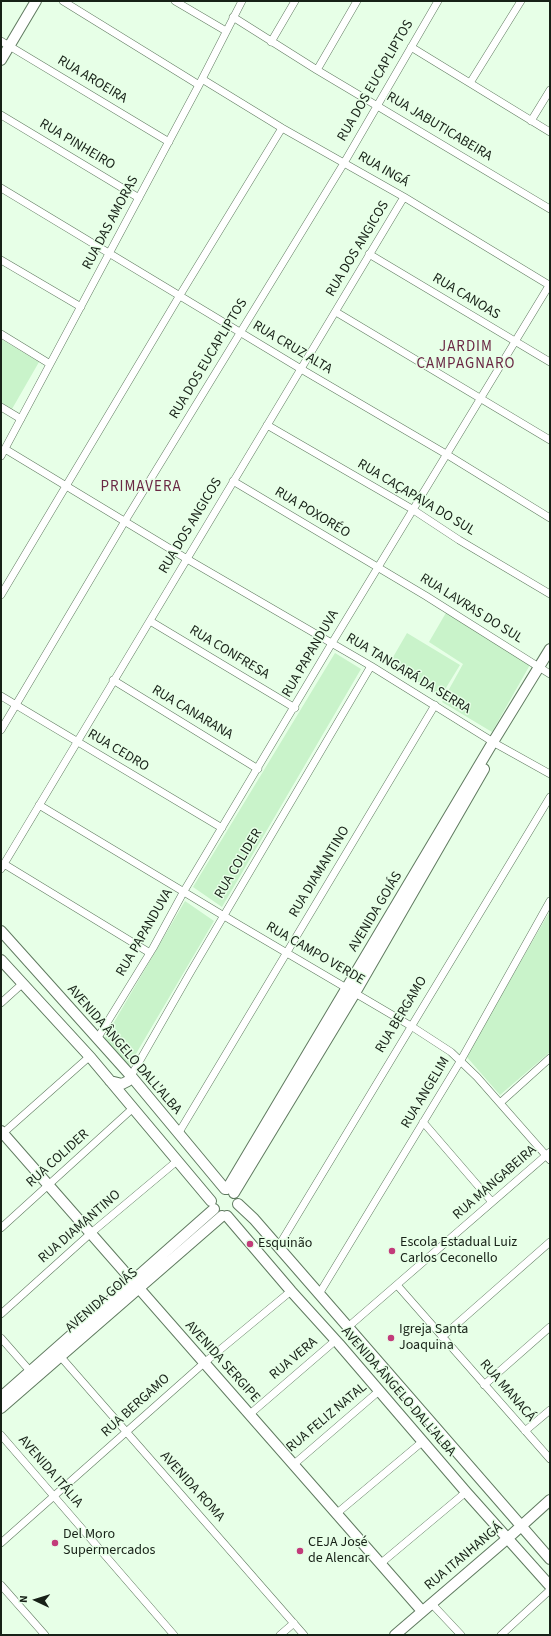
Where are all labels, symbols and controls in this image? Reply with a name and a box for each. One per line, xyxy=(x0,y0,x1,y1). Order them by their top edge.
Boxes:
street label: RUA DOS EUCAPLIPTOS xyxy=(334,17,418,145)
street label: RUA AROEIRA xyxy=(54,53,130,107)
street label: RUA JABUTICABEIRA xyxy=(383,89,495,165)
street label: RUA PINHEIRO xyxy=(36,116,118,174)
street label: RUA INGÁ xyxy=(355,149,411,191)
street label: RUA DAS AMORAS xyxy=(79,173,143,273)
street label: RUA DOS ANGICOS xyxy=(323,198,393,300)
street label: RUA CANOAS xyxy=(429,270,503,324)
street label: RUA DOS EUCAPLIPTOS xyxy=(166,296,252,422)
street label: RUA CRUZ ALTA xyxy=(249,318,335,378)
district label: JARDIM CAMPAGNARO xyxy=(416,339,516,374)
street label: RUA CAÇAPAVA DO SUL xyxy=(354,456,478,540)
street label: RUA DOS ANGICOS xyxy=(156,475,226,577)
district label: PRIMAVERA xyxy=(100,479,182,497)
street label: RUA POXORÉO xyxy=(271,484,353,542)
street label: RUA LAVRAS DO SUL xyxy=(416,570,526,648)
street label: RUA PAPANDUVA xyxy=(279,607,343,701)
street label: RUA CONFRESA xyxy=(186,623,272,683)
street label: RUA TANGARÁ DA SERRA xyxy=(343,630,473,718)
street label: RUA CANARANA xyxy=(148,682,236,744)
street label: RUA CEDRO xyxy=(84,726,152,776)
street label: RUA DIAMANTINO xyxy=(286,823,354,921)
street label: RUA COLIDER xyxy=(212,826,266,902)
street label: AVENIDA GOIÁS xyxy=(346,869,406,955)
street label: RUA PAPANDUVA xyxy=(113,886,177,980)
street label: RUA CAMPO VERDE xyxy=(263,919,367,989)
street label: RUA BERGAMO xyxy=(373,974,431,1056)
street label: AVENIDA ÂNGELO DALL'ALBA xyxy=(63,982,185,1118)
street label: RUA ANGELIM xyxy=(398,1054,454,1132)
street label: RUA COLIDER xyxy=(23,1126,93,1192)
street label: RUA MANGABEIRA xyxy=(450,1142,540,1224)
street label: RUA DIAMANTINO xyxy=(35,1187,125,1267)
place label: Escola Estadual Luiz Carlos Ceconello xyxy=(400,1235,517,1268)
place label: Esquinão xyxy=(258,1236,312,1252)
marker: Esquinão xyxy=(245,1239,255,1249)
marker: Escola Estadual Luiz Carlos Ceconello xyxy=(387,1246,397,1256)
street label: AVENIDA GOIÁS xyxy=(62,1265,142,1337)
street label: AVENIDA SERGIPE xyxy=(181,1318,263,1406)
place label: Igreja Santa Joaquina xyxy=(399,1322,468,1354)
street label: AVENIDA ÂNGELO DALL'ALBA xyxy=(337,1324,459,1460)
marker: Igreja Santa Joaquina xyxy=(386,1333,396,1343)
street label: RUA VERA xyxy=(267,1334,321,1384)
street label: RUA MANACÁ xyxy=(475,1356,539,1426)
street label: RUA BERGAMO xyxy=(98,1371,174,1441)
street label: RUA FELIZ NATAL xyxy=(283,1380,371,1456)
street label: AVENIDA ITÁLIA xyxy=(14,1433,86,1511)
street label: AVENIDA ROMA xyxy=(156,1448,228,1526)
street label: RUA ITANHANGÁ xyxy=(422,1520,506,1594)
place label: Del Moro Supermercados xyxy=(63,1527,155,1560)
place label: CEJA José de Alencar xyxy=(308,1535,369,1568)
marker: Del Moro Supermercados xyxy=(50,1538,60,1548)
marker: CEJA José de Alencar xyxy=(295,1546,305,1556)
north arrow xyxy=(16,1580,56,1620)
text: N xyxy=(16,1595,31,1603)

